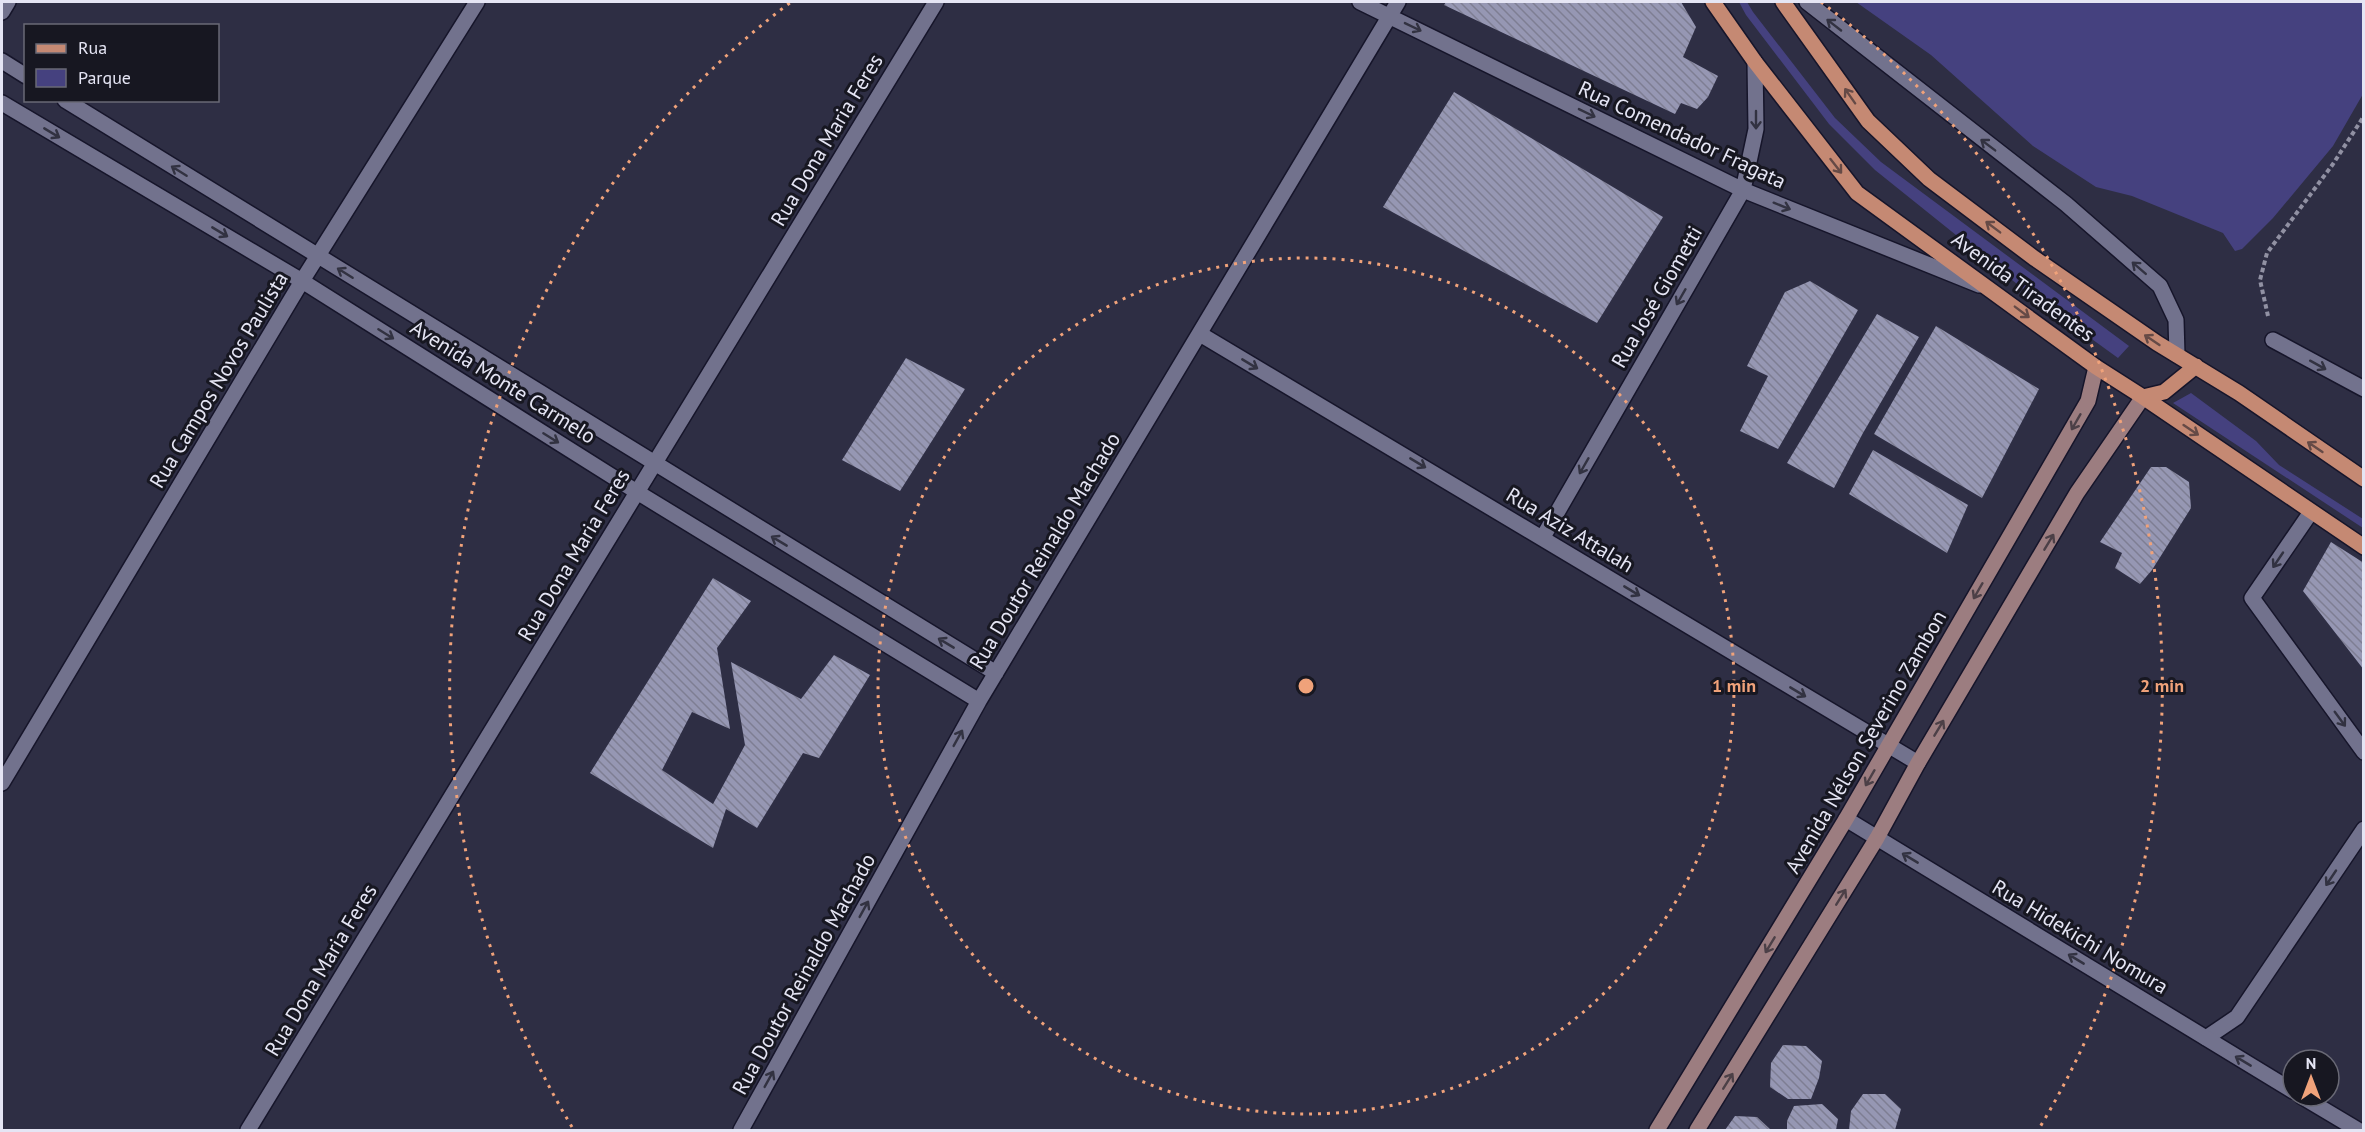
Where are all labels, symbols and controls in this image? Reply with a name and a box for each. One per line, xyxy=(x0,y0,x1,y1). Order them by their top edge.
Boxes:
one-way arrow xyxy=(1826,18,1842,31)
one-way arrow xyxy=(1403,22,1421,33)
legend xyxy=(24,24,219,102)
text: Rua xyxy=(78,36,107,59)
street label: Rua Dona Maria Feres xyxy=(764,49,889,231)
text: Parque xyxy=(78,66,131,89)
street label: Rua Comendador Fragata xyxy=(1574,75,1790,195)
one-way arrow xyxy=(1844,88,1856,104)
one-way arrow xyxy=(1578,108,1596,120)
one-way arrow xyxy=(1750,110,1762,130)
one-way arrow xyxy=(43,127,60,139)
one-way arrow xyxy=(1980,138,1996,151)
one-way arrow xyxy=(1830,158,1843,174)
one-way arrow xyxy=(171,165,188,177)
one-way arrow xyxy=(1773,201,1791,212)
street label: Rua José Giometti xyxy=(1605,221,1708,373)
one-way arrow xyxy=(1985,221,2001,234)
one-way arrow xyxy=(211,226,228,238)
street label: Avenida Tiradentes xyxy=(1946,226,2100,348)
one-way arrow xyxy=(2132,261,2147,275)
street label: Rua Campos Novos Paulista xyxy=(143,267,294,493)
one-way arrow xyxy=(337,267,354,279)
one-way arrow xyxy=(1675,288,1687,305)
one-way arrow xyxy=(2013,306,2029,318)
street label: Avenida Monte Carmelo xyxy=(406,314,601,450)
one-way arrow xyxy=(377,328,394,340)
one-way arrow xyxy=(2144,333,2161,345)
one-way arrow xyxy=(1241,358,1258,370)
one-way arrow xyxy=(2309,360,2327,371)
one-way arrow xyxy=(2069,413,2081,430)
one-way arrow xyxy=(2183,424,2199,436)
street label: Rua Doutor Reinaldo Machado xyxy=(963,427,1126,674)
one-way arrow xyxy=(542,432,559,444)
one-way arrow xyxy=(2307,440,2324,452)
one-way arrow xyxy=(1578,457,1590,474)
one-way arrow xyxy=(1409,458,1426,470)
street label: Rua Dona Maria Feres xyxy=(511,464,636,646)
street label: Rua Aziz Attalah xyxy=(1502,481,1639,578)
one-way arrow xyxy=(771,534,788,546)
one-way arrow xyxy=(2043,534,2055,551)
one-way arrow xyxy=(2272,552,2284,568)
one-way arrow xyxy=(1972,581,1983,599)
one-way arrow xyxy=(1623,585,1640,597)
street label: Avenida Nélson Severino Zambon xyxy=(1779,605,1952,878)
one-way arrow xyxy=(938,636,955,648)
text: 1 min xyxy=(1712,674,1756,697)
text: 2 min xyxy=(2140,674,2184,697)
centre of rings xyxy=(1296,676,1316,696)
one-way arrow xyxy=(1789,686,1806,698)
one-way arrow xyxy=(2333,710,2346,726)
one-way arrow xyxy=(1933,720,1945,737)
one-way arrow xyxy=(953,730,965,747)
one-way arrow xyxy=(1864,769,1876,786)
street label: Rua Doutor Reinaldo Machado xyxy=(726,848,881,1099)
one-way arrow xyxy=(1902,851,1919,863)
one-way arrow xyxy=(2325,869,2337,886)
street label: Rua Hidekichi Nomura xyxy=(1987,873,2173,1000)
street label: Rua Dona Maria Feres xyxy=(258,879,383,1061)
one-way arrow xyxy=(1835,889,1847,906)
one-way arrow xyxy=(858,901,870,918)
one-way arrow xyxy=(1763,936,1775,953)
one-way arrow xyxy=(2068,953,2085,965)
north arrow xyxy=(2281,1048,2341,1108)
text: N xyxy=(2306,1053,2316,1073)
one-way arrow xyxy=(2235,1054,2252,1066)
one-way arrow xyxy=(764,1071,776,1088)
one-way arrow xyxy=(1722,1073,1734,1090)

